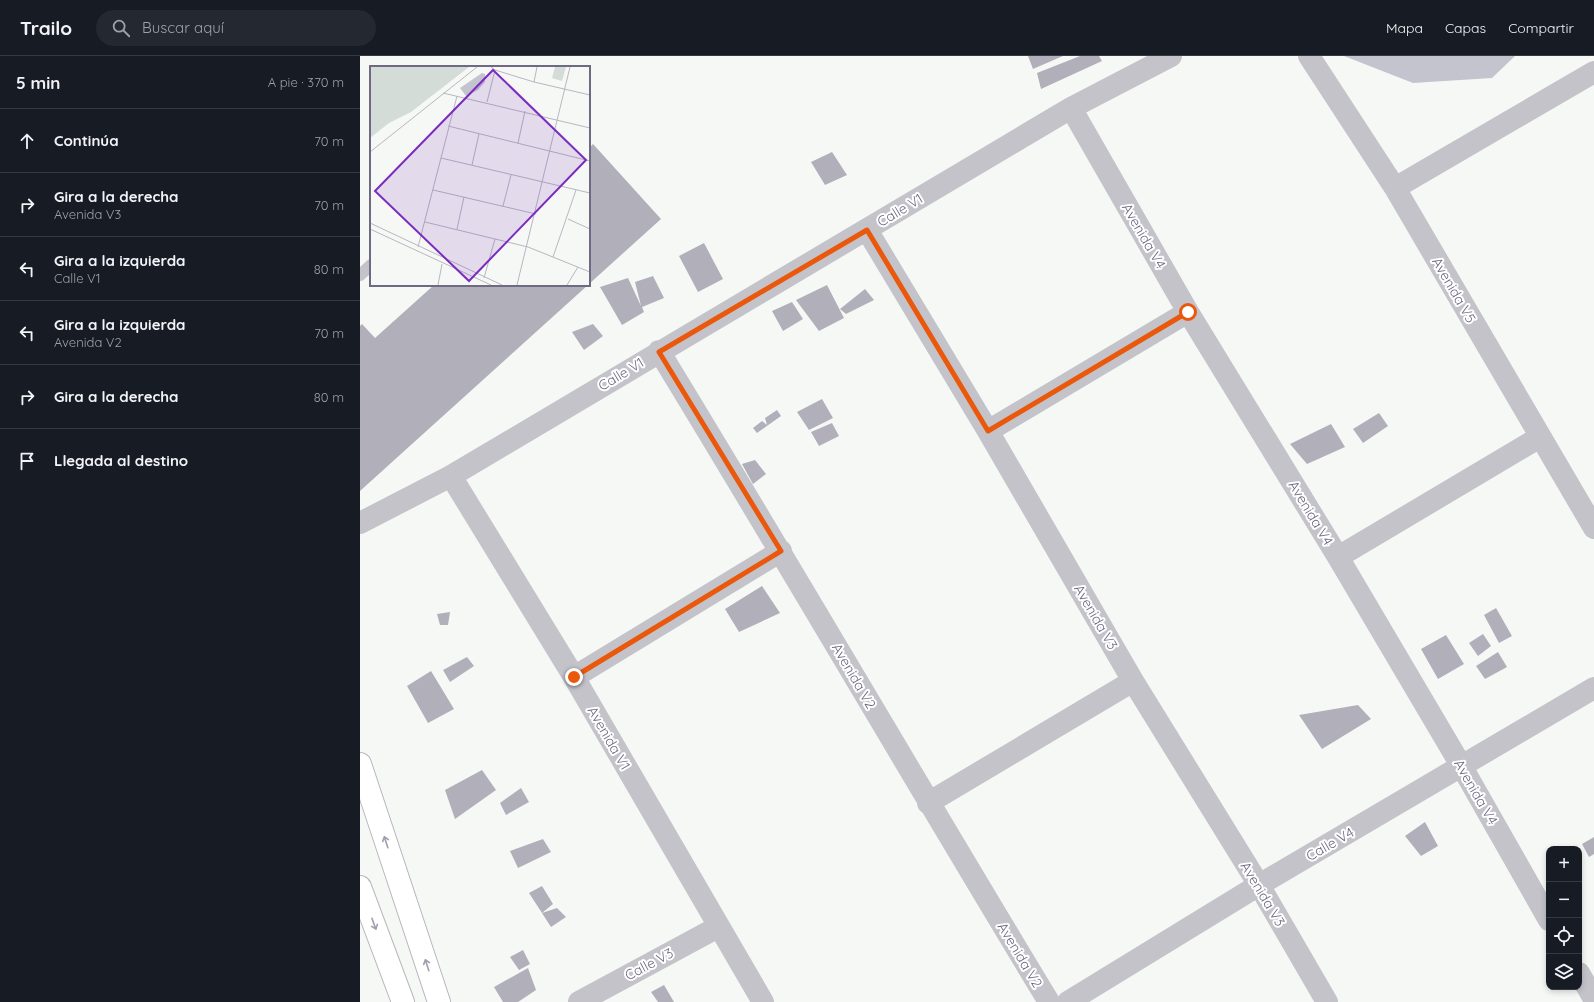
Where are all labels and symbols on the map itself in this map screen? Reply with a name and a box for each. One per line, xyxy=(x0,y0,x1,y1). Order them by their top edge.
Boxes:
inset map xyxy=(370,66,590,286)
street label: Calle V1 xyxy=(874,189,926,231)
street label: Avenida V4 xyxy=(1118,200,1170,272)
street label: Avenida V5 xyxy=(1428,254,1480,326)
route start xyxy=(1179,303,1197,321)
street label: Calle V1 xyxy=(595,353,647,395)
street label: Avenida V4 xyxy=(1285,477,1337,549)
street label: Avenida V3 xyxy=(1070,581,1122,653)
street label: Avenida V2 xyxy=(828,640,880,712)
route end xyxy=(565,668,583,686)
street label: Avenida V1 xyxy=(584,703,634,773)
street label: Avenida V4 xyxy=(1450,756,1502,828)
street label: Calle V4 xyxy=(1303,823,1357,865)
one-way arrow xyxy=(382,835,389,848)
street label: Avenida V3 xyxy=(1237,858,1289,930)
one-way arrow xyxy=(370,917,378,929)
street label: Avenida V2 xyxy=(994,919,1047,991)
street label: Calle V3 xyxy=(622,944,676,984)
one-way arrow xyxy=(423,959,430,972)

